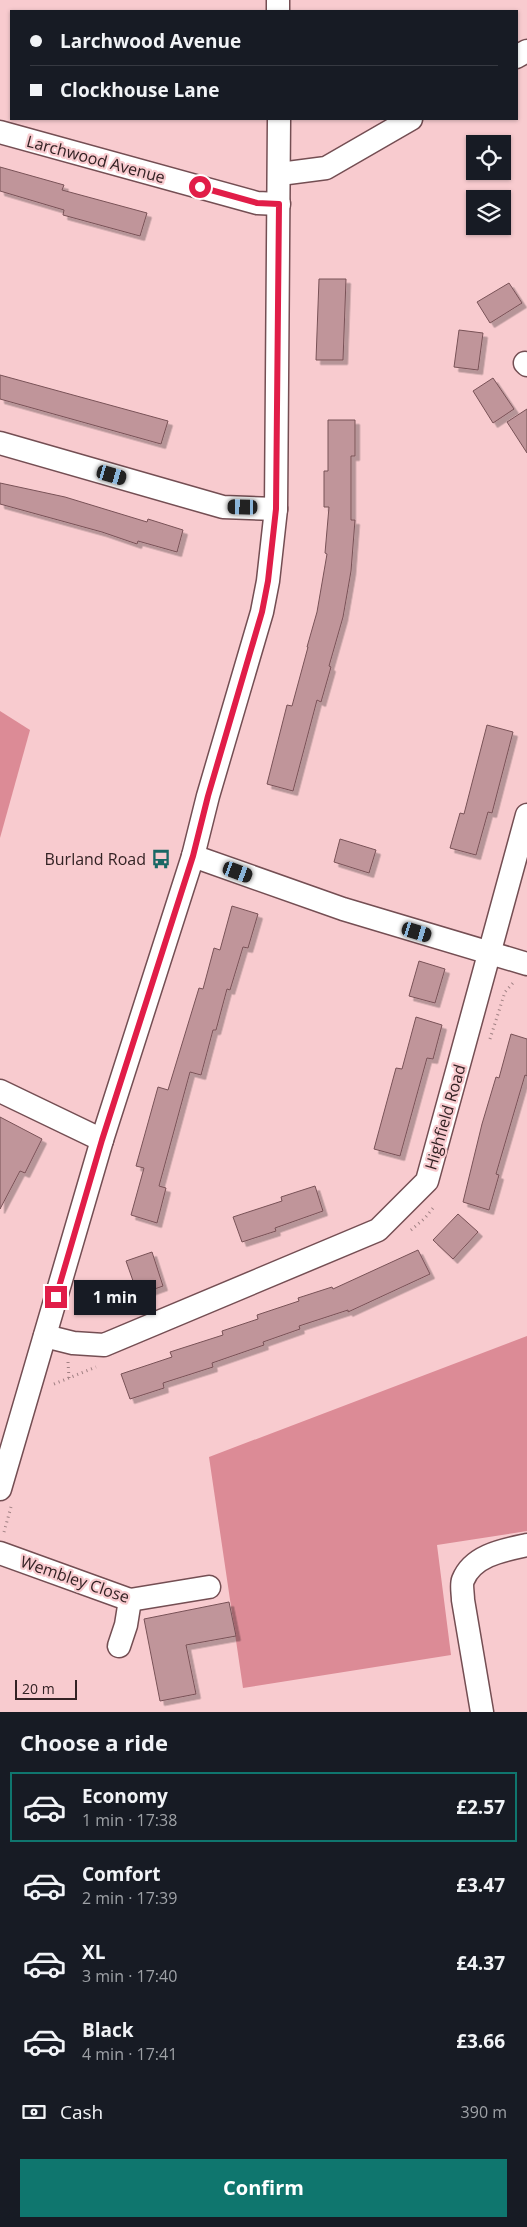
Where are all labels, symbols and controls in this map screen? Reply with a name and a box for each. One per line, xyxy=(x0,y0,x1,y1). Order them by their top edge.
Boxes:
text: Larchwood Avenue xyxy=(60,28,241,54)
text: Clockhouse Lane xyxy=(60,77,220,103)
street label: Larchwood Avenue xyxy=(24,130,168,188)
map controls xyxy=(466,135,511,235)
button: locate xyxy=(466,135,511,180)
route start xyxy=(189,176,211,198)
button: layers xyxy=(466,190,511,235)
car xyxy=(95,464,128,486)
car xyxy=(227,499,258,515)
place label: Burland Road xyxy=(44,848,146,870)
bus stop icon: Burland Road xyxy=(150,848,172,870)
car xyxy=(221,860,254,884)
car xyxy=(400,920,433,944)
street label: Highfield Road xyxy=(419,1062,471,1172)
callout: 1 min xyxy=(74,1280,156,1314)
route end xyxy=(45,1286,67,1308)
text: 1 min xyxy=(93,1286,137,1308)
street label: Wembley Close xyxy=(18,1550,132,1608)
scale bar xyxy=(15,1677,78,1700)
text: 20 m xyxy=(22,1679,55,1698)
text: Choose a ride xyxy=(20,1727,168,1757)
text: Economy xyxy=(82,1783,168,1809)
icon: car xyxy=(22,1785,67,1830)
text: £2.57 xyxy=(456,1794,505,1820)
text: 1 min · 17:38 xyxy=(82,1809,177,1831)
text: Comfort xyxy=(82,1861,161,1887)
icon: car xyxy=(22,1863,67,1908)
text: £3.47 xyxy=(456,1872,505,1898)
text: 2 min · 17:39 xyxy=(82,1887,177,1909)
text: XL xyxy=(82,1939,105,1965)
icon: car xyxy=(22,1941,67,1986)
text: £4.37 xyxy=(456,1950,505,1976)
text: 3 min · 17:40 xyxy=(82,1965,177,1987)
text: Black xyxy=(82,2017,134,2043)
icon: car xyxy=(22,2019,67,2064)
text: £3.66 xyxy=(456,2028,505,2054)
text: 4 min · 17:41 xyxy=(82,2043,177,2065)
icon: cash xyxy=(20,2098,48,2126)
text: Cash xyxy=(60,2099,103,2125)
text: 390 m xyxy=(461,2101,507,2123)
button: Confirm xyxy=(20,2159,507,2217)

